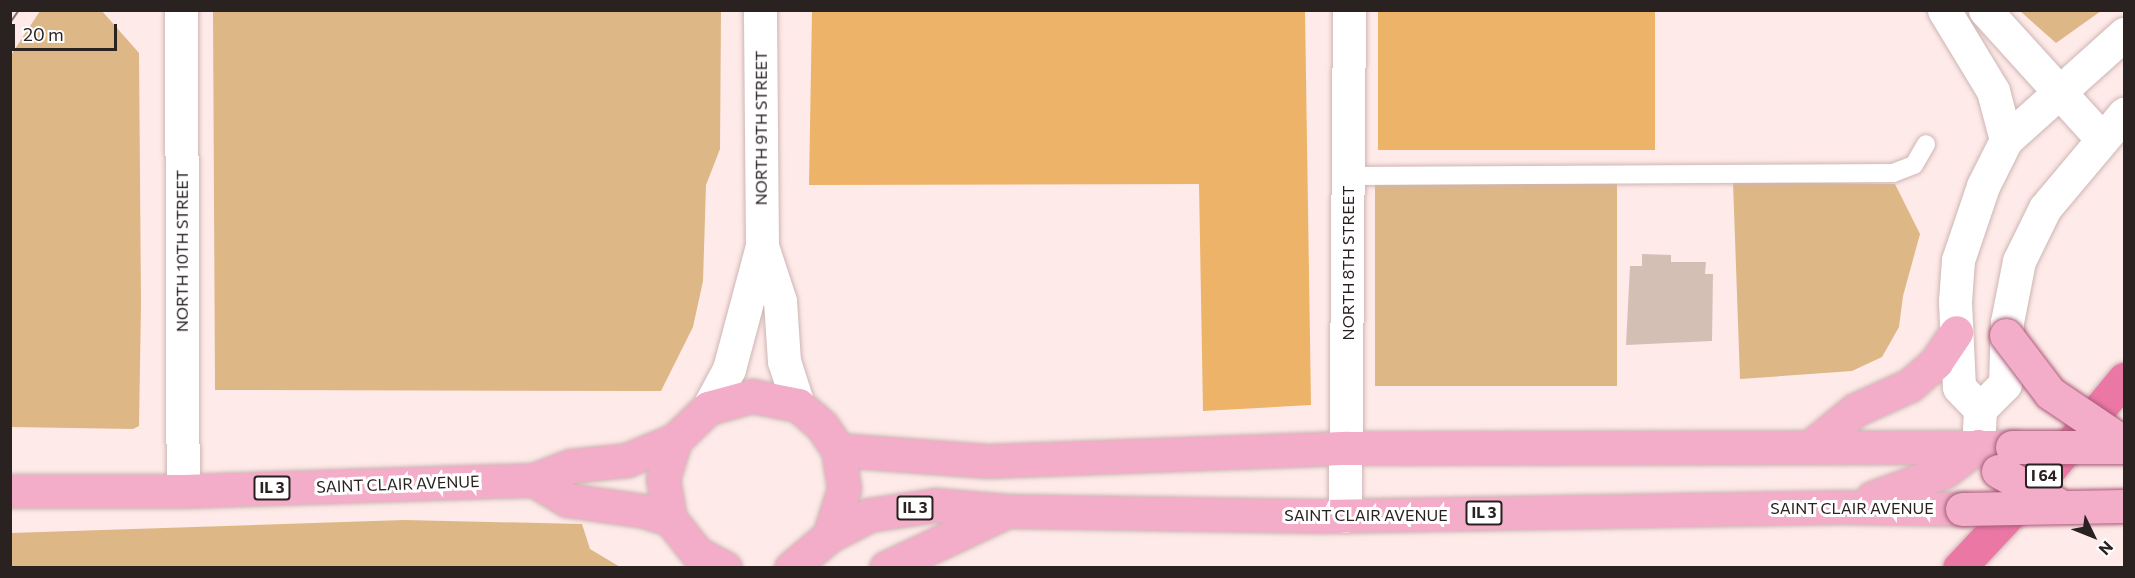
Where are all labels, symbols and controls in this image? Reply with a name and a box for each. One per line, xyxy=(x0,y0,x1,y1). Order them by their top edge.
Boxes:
scale bar xyxy=(15,12,120,50)
text: 20 m xyxy=(23,23,64,45)
street label: NORTH 9TH STREET xyxy=(751,51,771,205)
street label: NORTH 10TH STREET xyxy=(172,170,192,332)
street label: NORTH 8TH STREET xyxy=(1338,186,1358,340)
road number: I 64 xyxy=(2024,464,2064,488)
street label: SAINT CLAIR AVENUE xyxy=(316,472,480,496)
road number: IL 3 xyxy=(252,476,292,500)
road number: IL 3 xyxy=(896,496,934,520)
street label: SAINT CLAIR AVENUE xyxy=(1770,498,1934,518)
road number: IL 3 xyxy=(1464,501,1504,525)
street label: SAINT CLAIR AVENUE xyxy=(1284,505,1448,525)
north arrow xyxy=(2063,506,2123,566)
text: N xyxy=(2095,538,2118,559)

